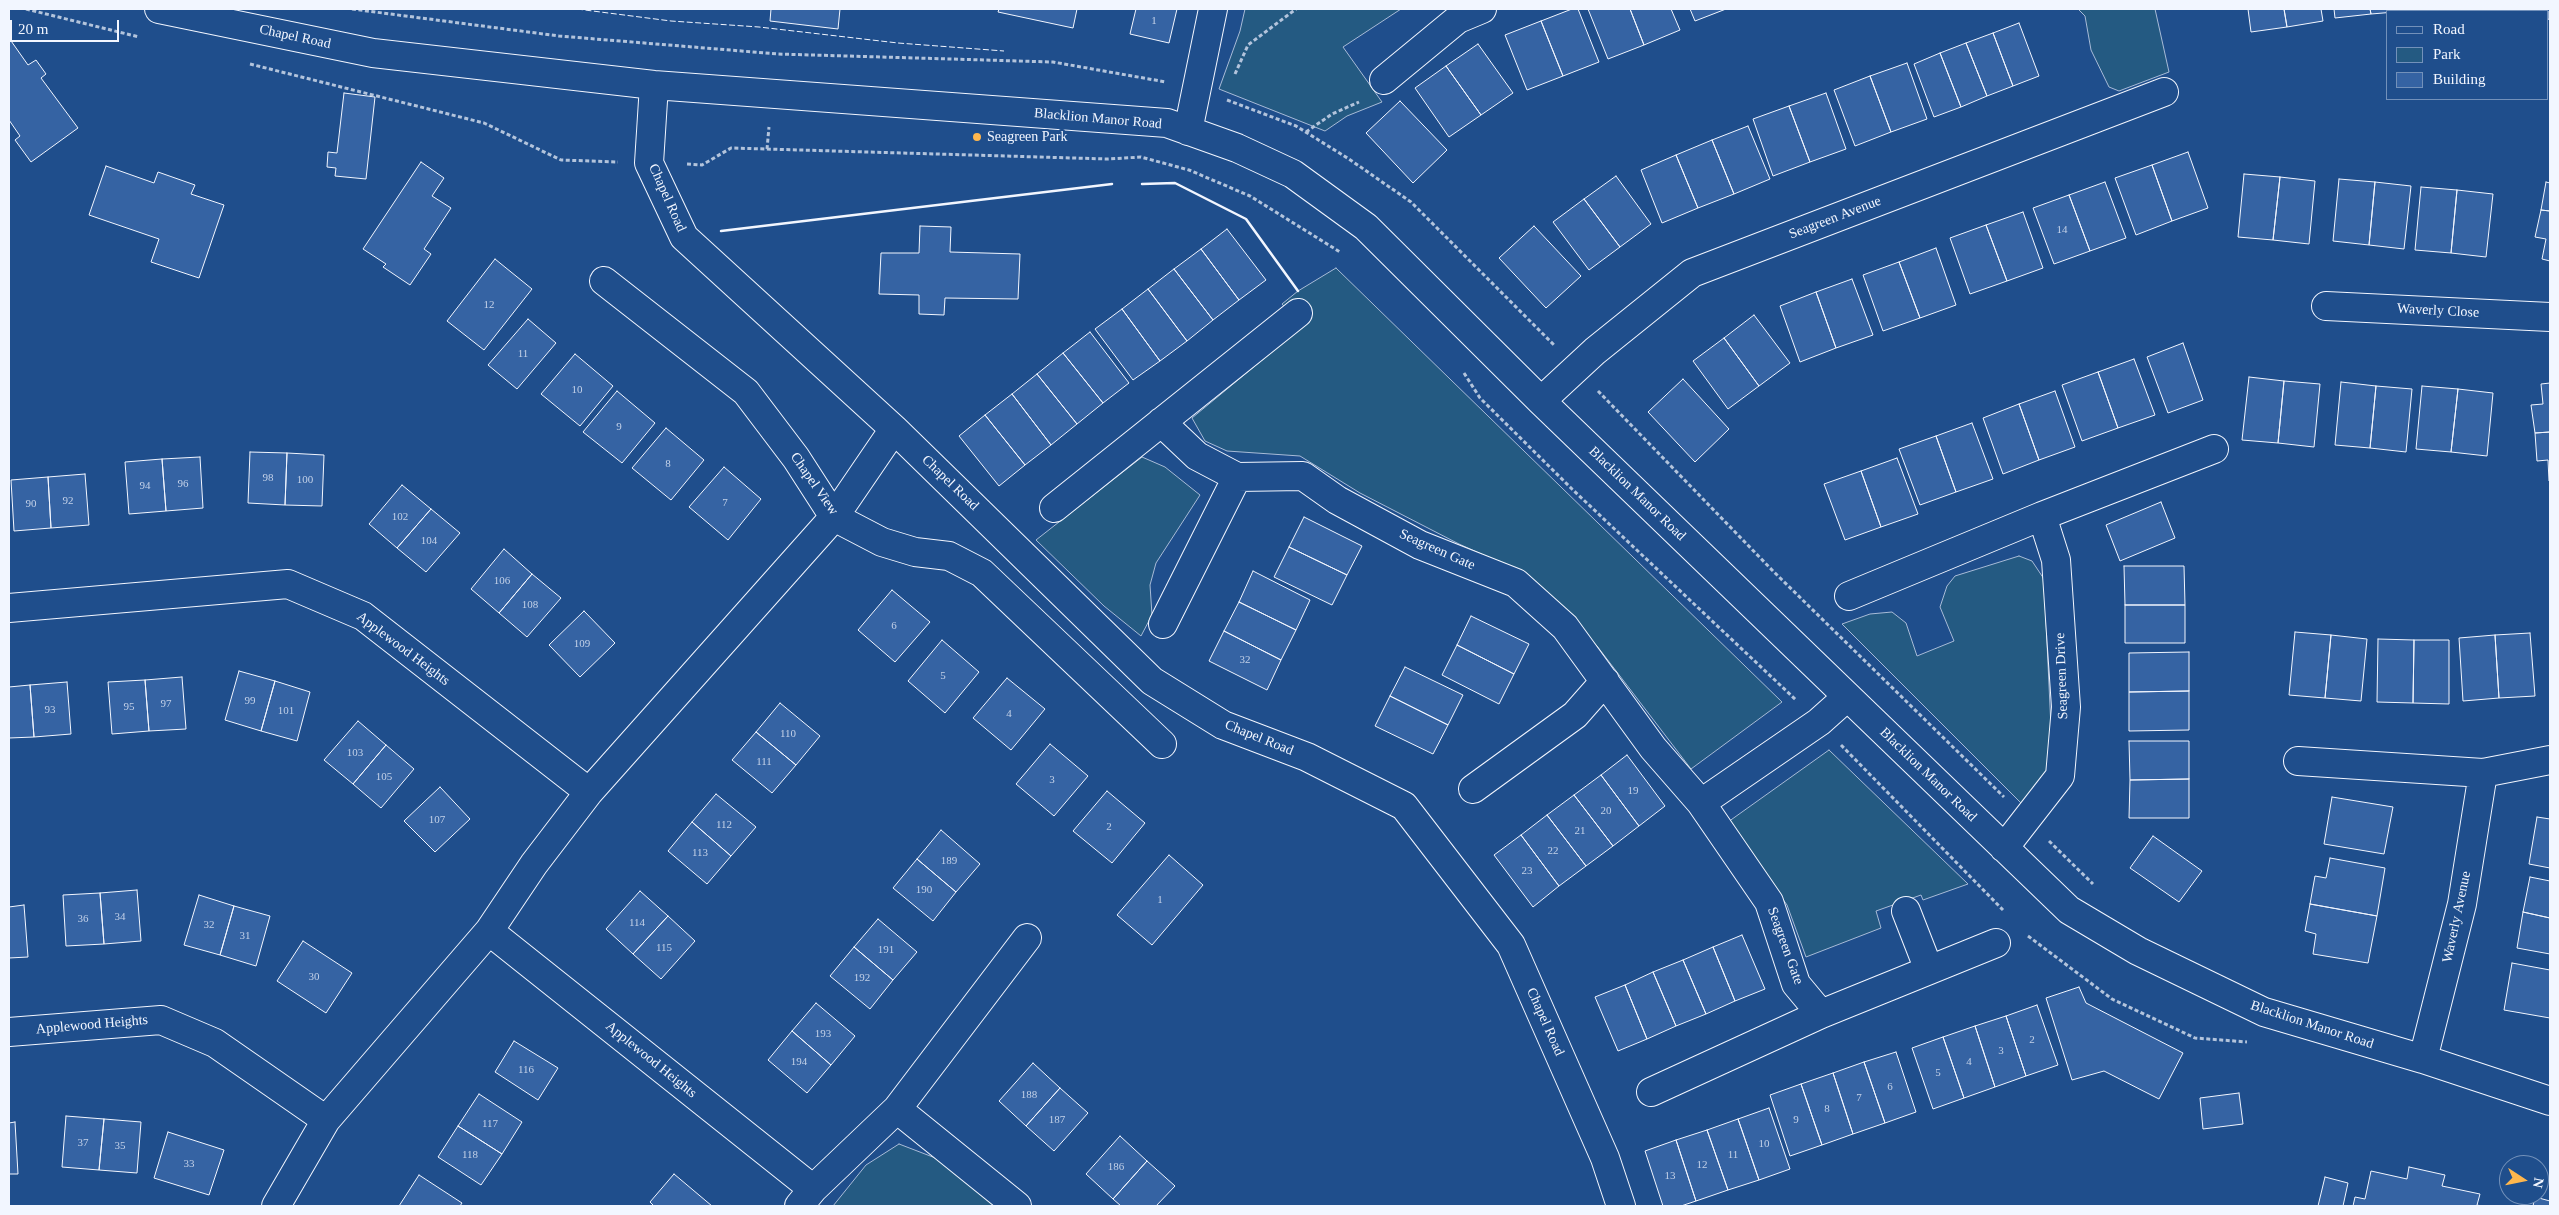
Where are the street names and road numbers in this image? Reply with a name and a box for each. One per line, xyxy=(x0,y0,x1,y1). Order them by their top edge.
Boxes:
street label: Chapel Road xyxy=(258,21,332,53)
street label: Blacklion Manor Road xyxy=(1033,105,1163,133)
street label: Chapel Road xyxy=(645,161,689,235)
street label: Seagreen Avenue xyxy=(1787,193,1883,243)
street label: Waverly Close xyxy=(2396,300,2480,322)
street label: Blacklion Manor Road xyxy=(1585,443,1689,545)
street label: Chapel View xyxy=(786,449,842,519)
street label: Chapel Road xyxy=(918,452,982,514)
street label: Seagreen Gate xyxy=(1396,526,1478,574)
street label: Applewood Heights xyxy=(353,608,453,690)
street label: Seagreen Drive xyxy=(2052,632,2072,720)
street label: Chapel Road xyxy=(1222,717,1296,759)
street label: Blacklion Manor Road xyxy=(1876,724,1980,826)
street label: Waverly Avenue xyxy=(2439,870,2475,964)
street label: Seagreen Gate xyxy=(1763,905,1807,987)
street label: Chapel Road xyxy=(1523,985,1567,1059)
street label: Blacklion Manor Road xyxy=(2248,997,2376,1053)
street label: Applewood Heights xyxy=(35,1012,149,1038)
street label: Applewood Heights xyxy=(602,1018,700,1102)

